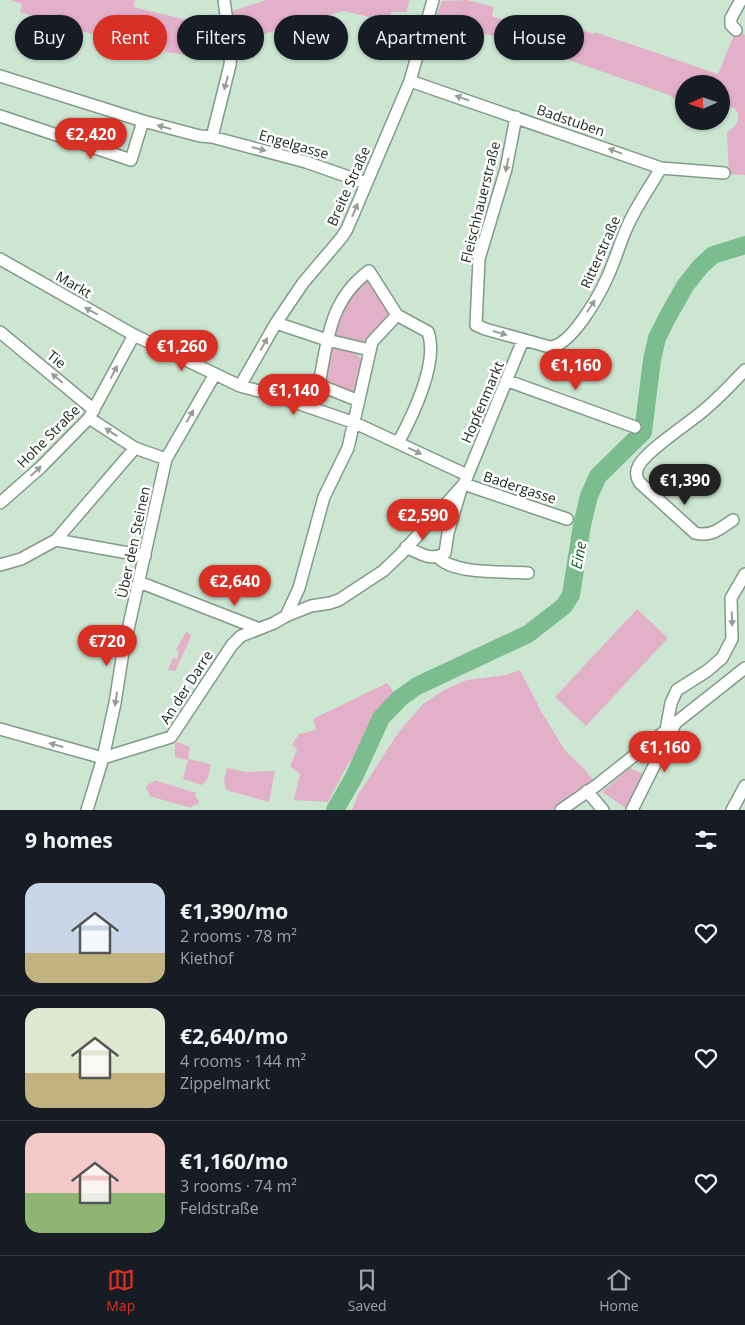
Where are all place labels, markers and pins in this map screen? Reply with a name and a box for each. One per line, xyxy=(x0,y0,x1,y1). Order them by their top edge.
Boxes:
pin: €2,420 xyxy=(50,118,132,160)
pin: €1,260 xyxy=(141,330,223,372)
pin: €1,160 xyxy=(535,348,617,391)
pin: €1,140 xyxy=(253,374,335,416)
pin: €1,390 xyxy=(644,464,726,506)
pin: €2,590 xyxy=(382,498,464,541)
pin: €2,640 xyxy=(194,564,276,607)
pin: €720 xyxy=(77,624,137,667)
pin: €1,160 xyxy=(624,730,706,773)

